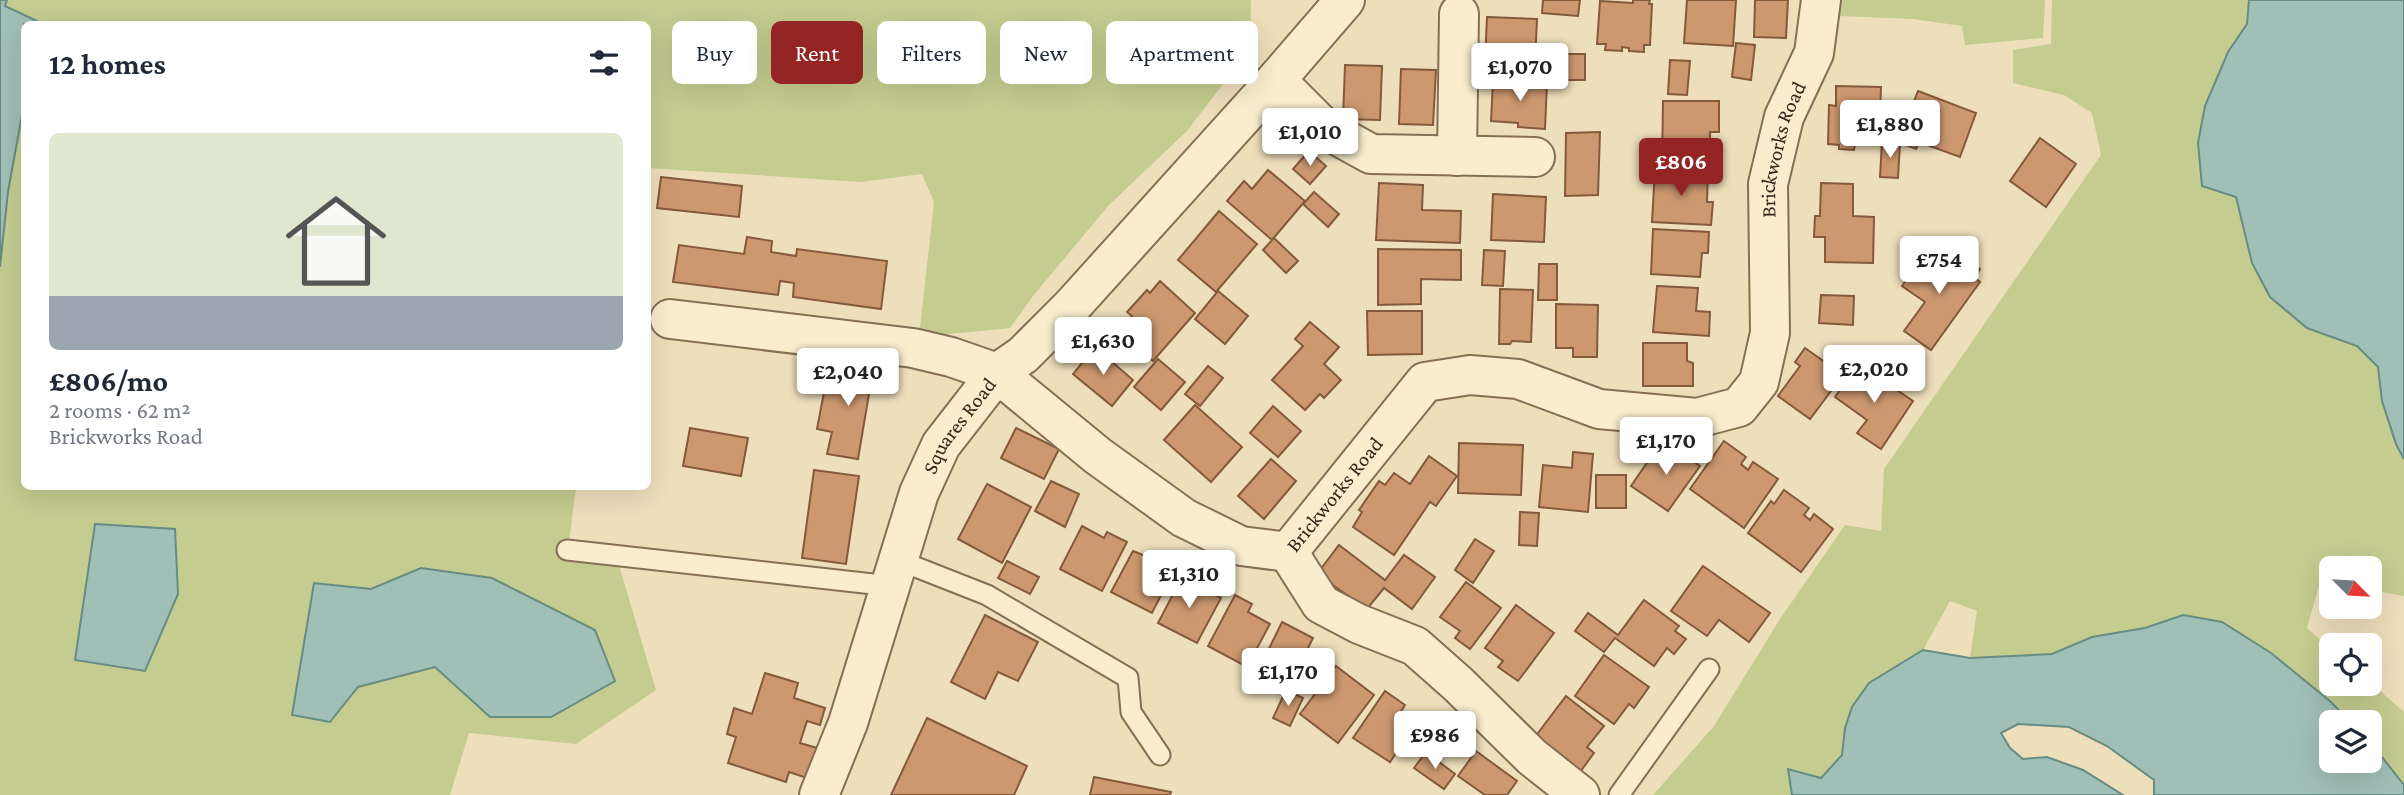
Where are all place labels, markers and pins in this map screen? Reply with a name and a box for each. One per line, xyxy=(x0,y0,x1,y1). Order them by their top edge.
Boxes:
pin: £1,070 xyxy=(1463,43,1577,103)
pin: £1,880 xyxy=(1833,100,1947,160)
pin: £1,010 xyxy=(1253,108,1367,168)
pin: £806 xyxy=(1640,138,1722,198)
pin: £754 xyxy=(1898,236,1980,296)
pin: £1,630 xyxy=(1046,318,1160,377)
pin: £2,020 xyxy=(1817,346,1931,405)
pin: £2,040 xyxy=(791,348,905,408)
pin: £1,170 xyxy=(1609,418,1723,477)
pin: £1,310 xyxy=(1132,550,1246,610)
pin: £1,170 xyxy=(1231,648,1345,708)
pin: £986 xyxy=(1394,712,1476,771)

